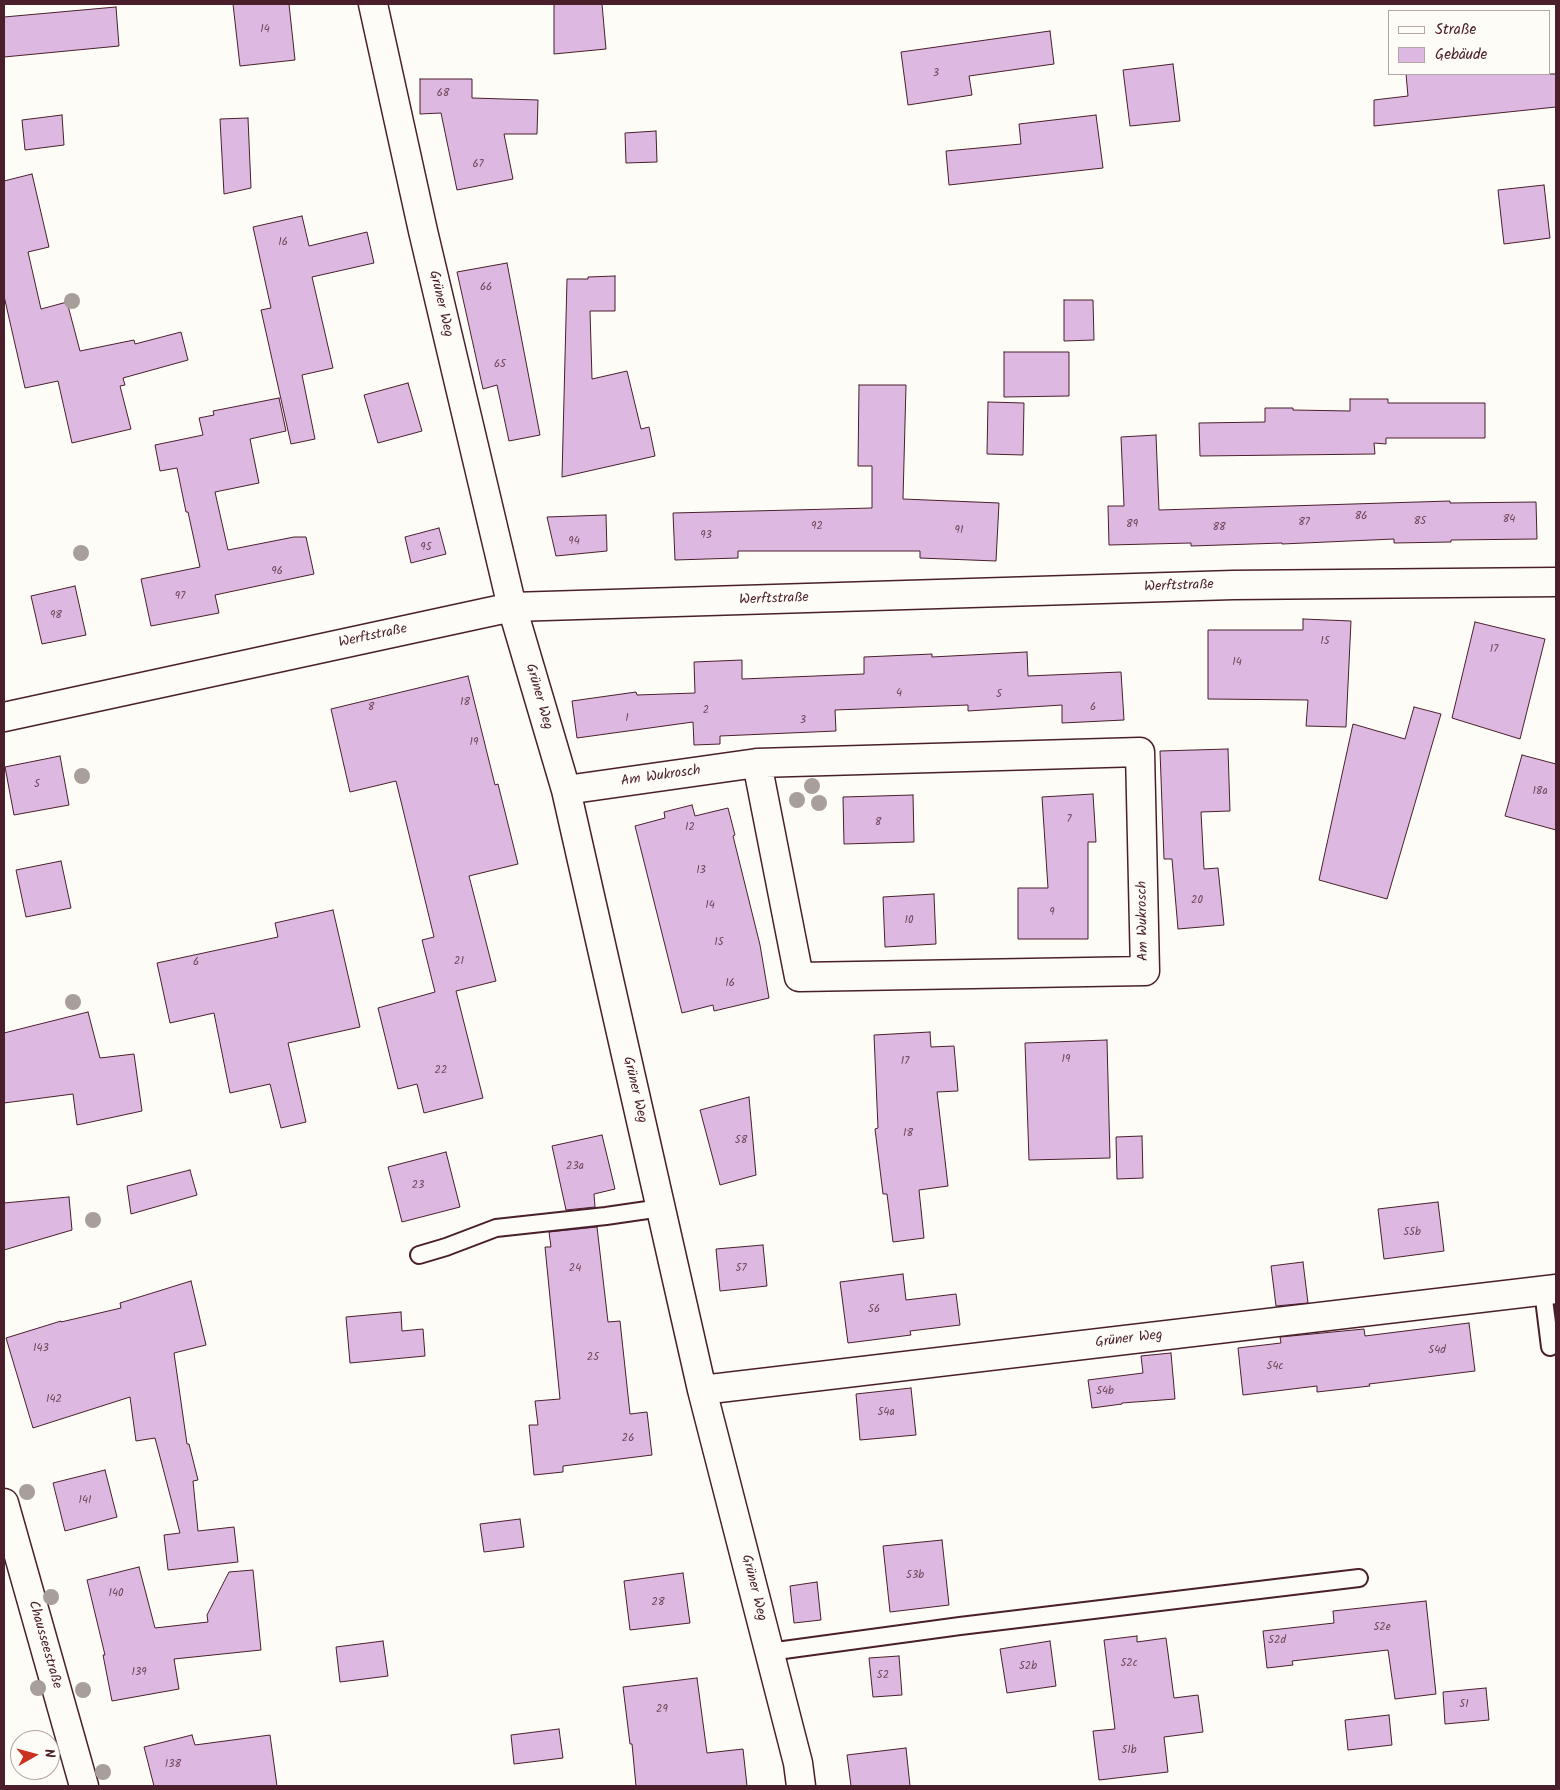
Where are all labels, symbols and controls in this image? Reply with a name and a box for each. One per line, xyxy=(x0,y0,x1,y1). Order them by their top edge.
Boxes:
legend xyxy=(1388,10,1550,75)
text: Straße xyxy=(1435,18,1476,42)
house number: 14 xyxy=(260,23,270,37)
text: Gebäude xyxy=(1435,43,1487,67)
house number: 3 xyxy=(933,67,939,81)
house number: 68 xyxy=(437,87,449,101)
house number: 67 xyxy=(472,158,484,172)
house number: 16 xyxy=(278,236,288,250)
street label: Grüner Weg xyxy=(424,269,456,339)
house number: 66 xyxy=(480,281,492,295)
house number: 65 xyxy=(494,358,506,372)
house number: 86 xyxy=(1355,510,1367,524)
house number: 84 xyxy=(1503,513,1515,527)
house number: 85 xyxy=(1414,515,1426,529)
house number: 87 xyxy=(1298,516,1310,530)
house number: 89 xyxy=(1126,518,1138,532)
house number: 92 xyxy=(811,520,823,534)
house number: 88 xyxy=(1212,521,1226,535)
house number: 91 xyxy=(955,524,963,538)
house number: 93 xyxy=(700,529,712,543)
house number: 94 xyxy=(568,535,580,549)
house number: 95 xyxy=(420,541,432,555)
house number: 96 xyxy=(271,565,283,579)
street label: Werftstraße xyxy=(1144,577,1214,597)
house number: 97 xyxy=(175,590,185,604)
street label: Werftstraße xyxy=(739,590,809,610)
house number: 98 xyxy=(50,609,62,623)
street label: Werftstraße xyxy=(337,622,409,652)
house number: 15 xyxy=(1320,635,1330,649)
house number: 17 xyxy=(1490,643,1498,657)
house number: 14 xyxy=(1232,656,1242,670)
street label: Grüner Weg xyxy=(521,662,555,732)
house number: 4 xyxy=(896,687,902,701)
house number: 5 xyxy=(996,688,1002,702)
house number: 18 xyxy=(460,696,470,710)
house number: 8 xyxy=(368,701,374,715)
house number: 6 xyxy=(1090,701,1096,715)
house number: 2 xyxy=(703,704,709,718)
house number: 1 xyxy=(625,712,629,726)
house number: 3 xyxy=(800,714,806,728)
house number: 19 xyxy=(470,736,478,750)
street label: Am Wukrosch xyxy=(620,763,702,791)
house number: 5 xyxy=(34,778,40,792)
house number: 18a xyxy=(1532,785,1548,799)
house number: 7 xyxy=(1066,813,1072,827)
house number: 8 xyxy=(875,816,881,830)
house number: 12 xyxy=(685,821,695,835)
house number: 13 xyxy=(696,864,706,878)
street label: Am Wukrosch xyxy=(1135,881,1153,961)
house number: 20 xyxy=(1191,894,1203,908)
house number: 14 xyxy=(705,899,715,913)
house number: 9 xyxy=(1049,906,1055,920)
house number: 10 xyxy=(905,914,913,928)
house number: 15 xyxy=(714,936,724,950)
house number: 21 xyxy=(454,955,464,969)
house number: 6 xyxy=(193,956,199,970)
house number: 16 xyxy=(725,977,735,991)
house number: 19 xyxy=(1062,1053,1070,1067)
street label: Grüner Weg xyxy=(618,1055,650,1125)
house number: 17 xyxy=(901,1055,909,1069)
house number: 22 xyxy=(435,1064,447,1078)
house number: 18 xyxy=(903,1127,913,1141)
house number: 58 xyxy=(735,1134,747,1148)
house number: 23a xyxy=(566,1160,584,1174)
house number: 23 xyxy=(412,1179,424,1193)
house number: 55b xyxy=(1403,1226,1421,1240)
house number: 24 xyxy=(569,1262,581,1276)
house number: 57 xyxy=(736,1262,746,1276)
house number: 56 xyxy=(868,1303,880,1317)
street label: Grüner Weg xyxy=(1094,1328,1164,1352)
house number: 143 xyxy=(33,1342,49,1356)
house number: 54d xyxy=(1428,1344,1446,1358)
house number: 25 xyxy=(587,1351,599,1365)
house number: 54c xyxy=(1267,1360,1283,1374)
house number: 54b xyxy=(1096,1385,1114,1399)
house number: 142 xyxy=(46,1393,62,1407)
house number: 54a xyxy=(877,1406,895,1420)
house number: 26 xyxy=(622,1432,634,1446)
house number: 141 xyxy=(79,1494,91,1508)
street label: Grüner Weg xyxy=(737,1553,769,1623)
house number: 53b xyxy=(906,1569,924,1583)
house number: 140 xyxy=(108,1587,124,1601)
house number: 28 xyxy=(651,1596,665,1610)
street label: Chausseestraße xyxy=(23,1599,65,1691)
house number: 52e xyxy=(1373,1621,1391,1635)
house number: 52d xyxy=(1268,1634,1286,1648)
house number: 52c xyxy=(1120,1657,1138,1671)
house number: 52b xyxy=(1019,1660,1037,1674)
house number: 139 xyxy=(131,1666,147,1680)
house number: 52 xyxy=(877,1669,889,1683)
house number: 51 xyxy=(1459,1698,1469,1712)
house number: 29 xyxy=(656,1703,668,1717)
north arrow xyxy=(10,1730,60,1780)
house number: 51b xyxy=(1121,1744,1137,1758)
text: N xyxy=(37,1748,60,1759)
house number: 138 xyxy=(165,1758,181,1772)

